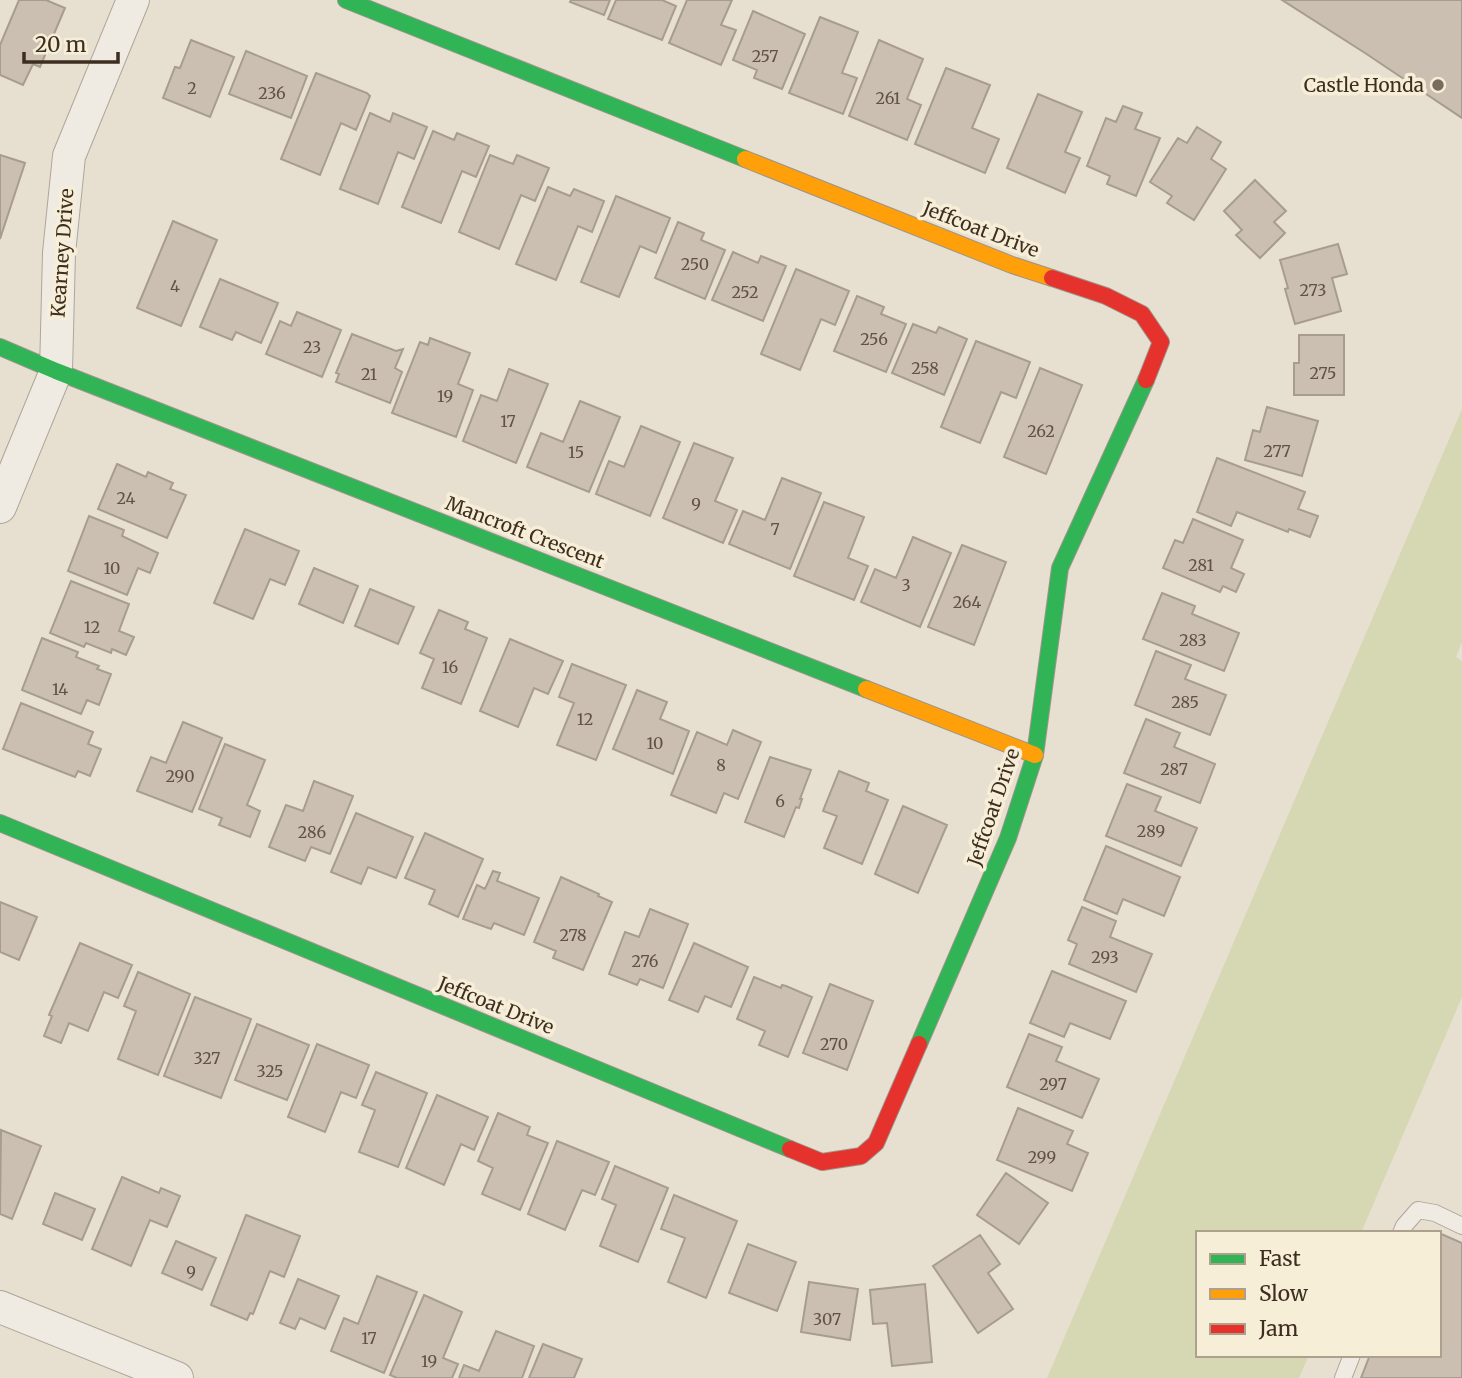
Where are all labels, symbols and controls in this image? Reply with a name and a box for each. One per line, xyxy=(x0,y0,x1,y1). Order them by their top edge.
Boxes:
scale bar xyxy=(24,21,119,65)
text: 20 m xyxy=(35,31,87,58)
house number: 257 xyxy=(752,46,778,66)
place label: Castle Honda xyxy=(1304,73,1424,97)
marker: Castle Honda xyxy=(1430,77,1446,93)
house number: 2 xyxy=(187,78,197,98)
house number: 236 xyxy=(258,83,286,103)
house number: 261 xyxy=(876,88,900,108)
street label: Kearney Drive xyxy=(46,188,78,318)
street label: Jeffcoat Drive xyxy=(918,195,1043,262)
house number: 250 xyxy=(681,254,709,274)
house number: 4 xyxy=(170,276,180,296)
house number: 273 xyxy=(1300,280,1326,300)
house number: 252 xyxy=(731,282,759,302)
house number: 256 xyxy=(860,329,888,349)
house number: 23 xyxy=(303,337,321,357)
house number: 258 xyxy=(911,358,939,378)
house number: 275 xyxy=(1310,363,1336,383)
house number: 21 xyxy=(361,364,377,384)
house number: 19 xyxy=(437,386,453,406)
house number: 17 xyxy=(500,411,516,431)
house number: 262 xyxy=(1027,421,1055,441)
house number: 277 xyxy=(1263,441,1291,461)
house number: 15 xyxy=(568,442,584,462)
house number: 24 xyxy=(117,488,136,508)
street label: Mancroft Crescent xyxy=(442,491,608,574)
house number: 9 xyxy=(691,494,701,514)
house number: 7 xyxy=(770,519,780,539)
house number: 281 xyxy=(1188,555,1214,575)
house number: 10 xyxy=(104,558,120,578)
house number: 3 xyxy=(901,575,911,595)
house number: 264 xyxy=(953,592,981,612)
house number: 12 xyxy=(84,617,100,637)
house number: 283 xyxy=(1179,630,1207,650)
house number: 16 xyxy=(442,657,458,677)
house number: 14 xyxy=(52,679,68,699)
house number: 285 xyxy=(1171,692,1199,712)
house number: 12 xyxy=(577,709,593,729)
house number: 10 xyxy=(647,733,663,753)
street label: Jeffcoat Drive xyxy=(961,745,1024,870)
house number: 8 xyxy=(716,755,726,775)
house number: 287 xyxy=(1160,759,1188,779)
house number: 290 xyxy=(165,766,195,786)
house number: 6 xyxy=(775,791,785,811)
house number: 289 xyxy=(1137,821,1165,841)
house number: 286 xyxy=(298,822,327,842)
house number: 278 xyxy=(559,925,587,945)
house number: 293 xyxy=(1091,947,1119,967)
house number: 276 xyxy=(632,951,659,971)
street label: Jeffcoat Drive xyxy=(434,970,558,1039)
house number: 270 xyxy=(820,1034,848,1054)
house number: 327 xyxy=(194,1048,220,1068)
house number: 325 xyxy=(257,1061,283,1081)
house number: 297 xyxy=(1039,1074,1067,1094)
house number: 299 xyxy=(1028,1147,1056,1167)
legend xyxy=(1196,1231,1441,1357)
text: Fast xyxy=(1259,1245,1301,1272)
house number: 9 xyxy=(186,1262,196,1282)
text: Slow xyxy=(1259,1280,1308,1307)
house number: 307 xyxy=(813,1309,841,1329)
text: Jam xyxy=(1258,1315,1298,1342)
house number: 17 xyxy=(361,1328,377,1348)
house number: 19 xyxy=(421,1351,437,1371)

